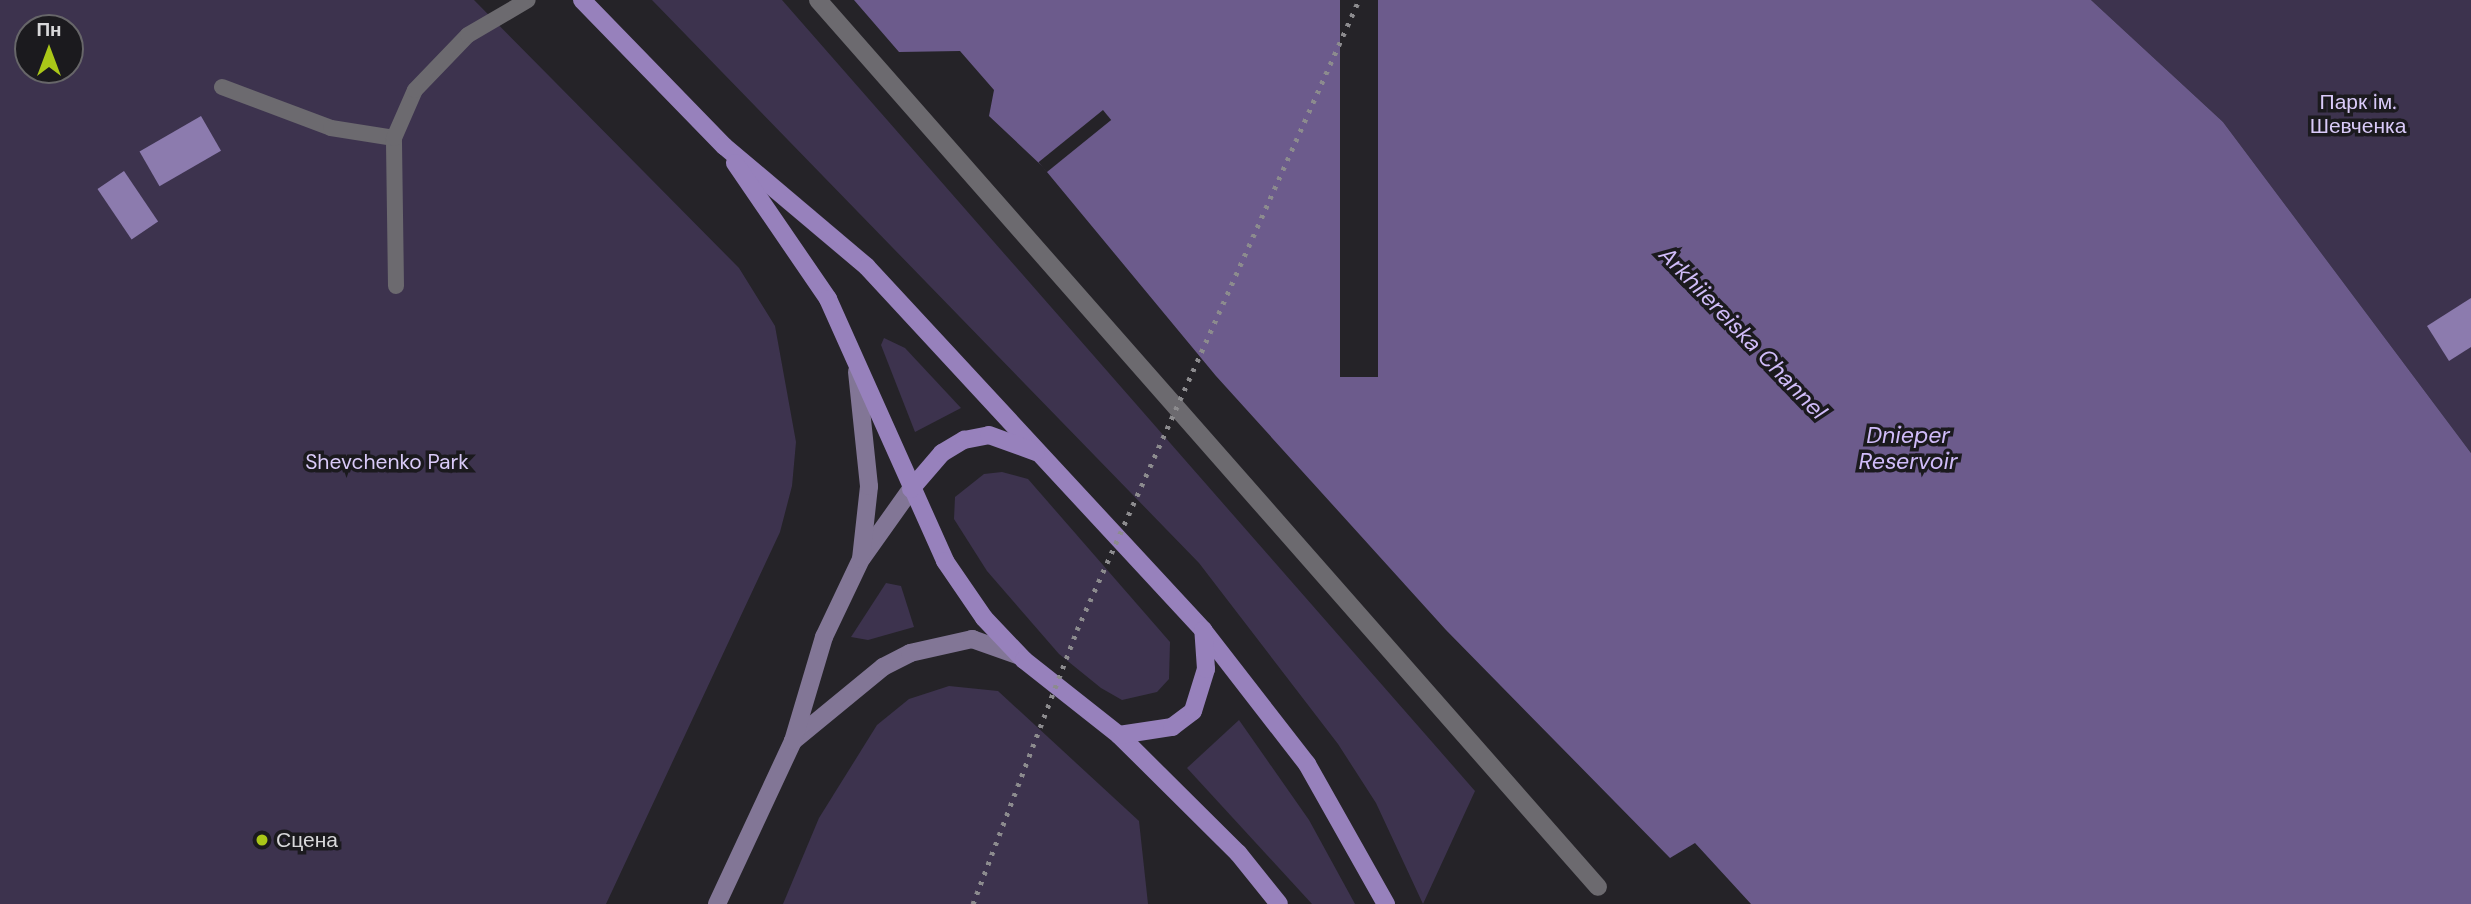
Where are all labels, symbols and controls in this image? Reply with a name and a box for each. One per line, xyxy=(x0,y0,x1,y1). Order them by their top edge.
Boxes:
north arrow xyxy=(14,14,84,84)
text: Пн xyxy=(36,17,62,42)
park label: Парк iм. Шевченка xyxy=(2310,89,2406,139)
water label: Arkhiiereiska Channel xyxy=(1654,241,1832,425)
water label: Dnieper Reservoir xyxy=(1858,421,1958,475)
park label: Shevchenko Park xyxy=(305,449,469,475)
place label: Сцена xyxy=(276,827,338,853)
marker: Сцена xyxy=(254,832,270,848)

